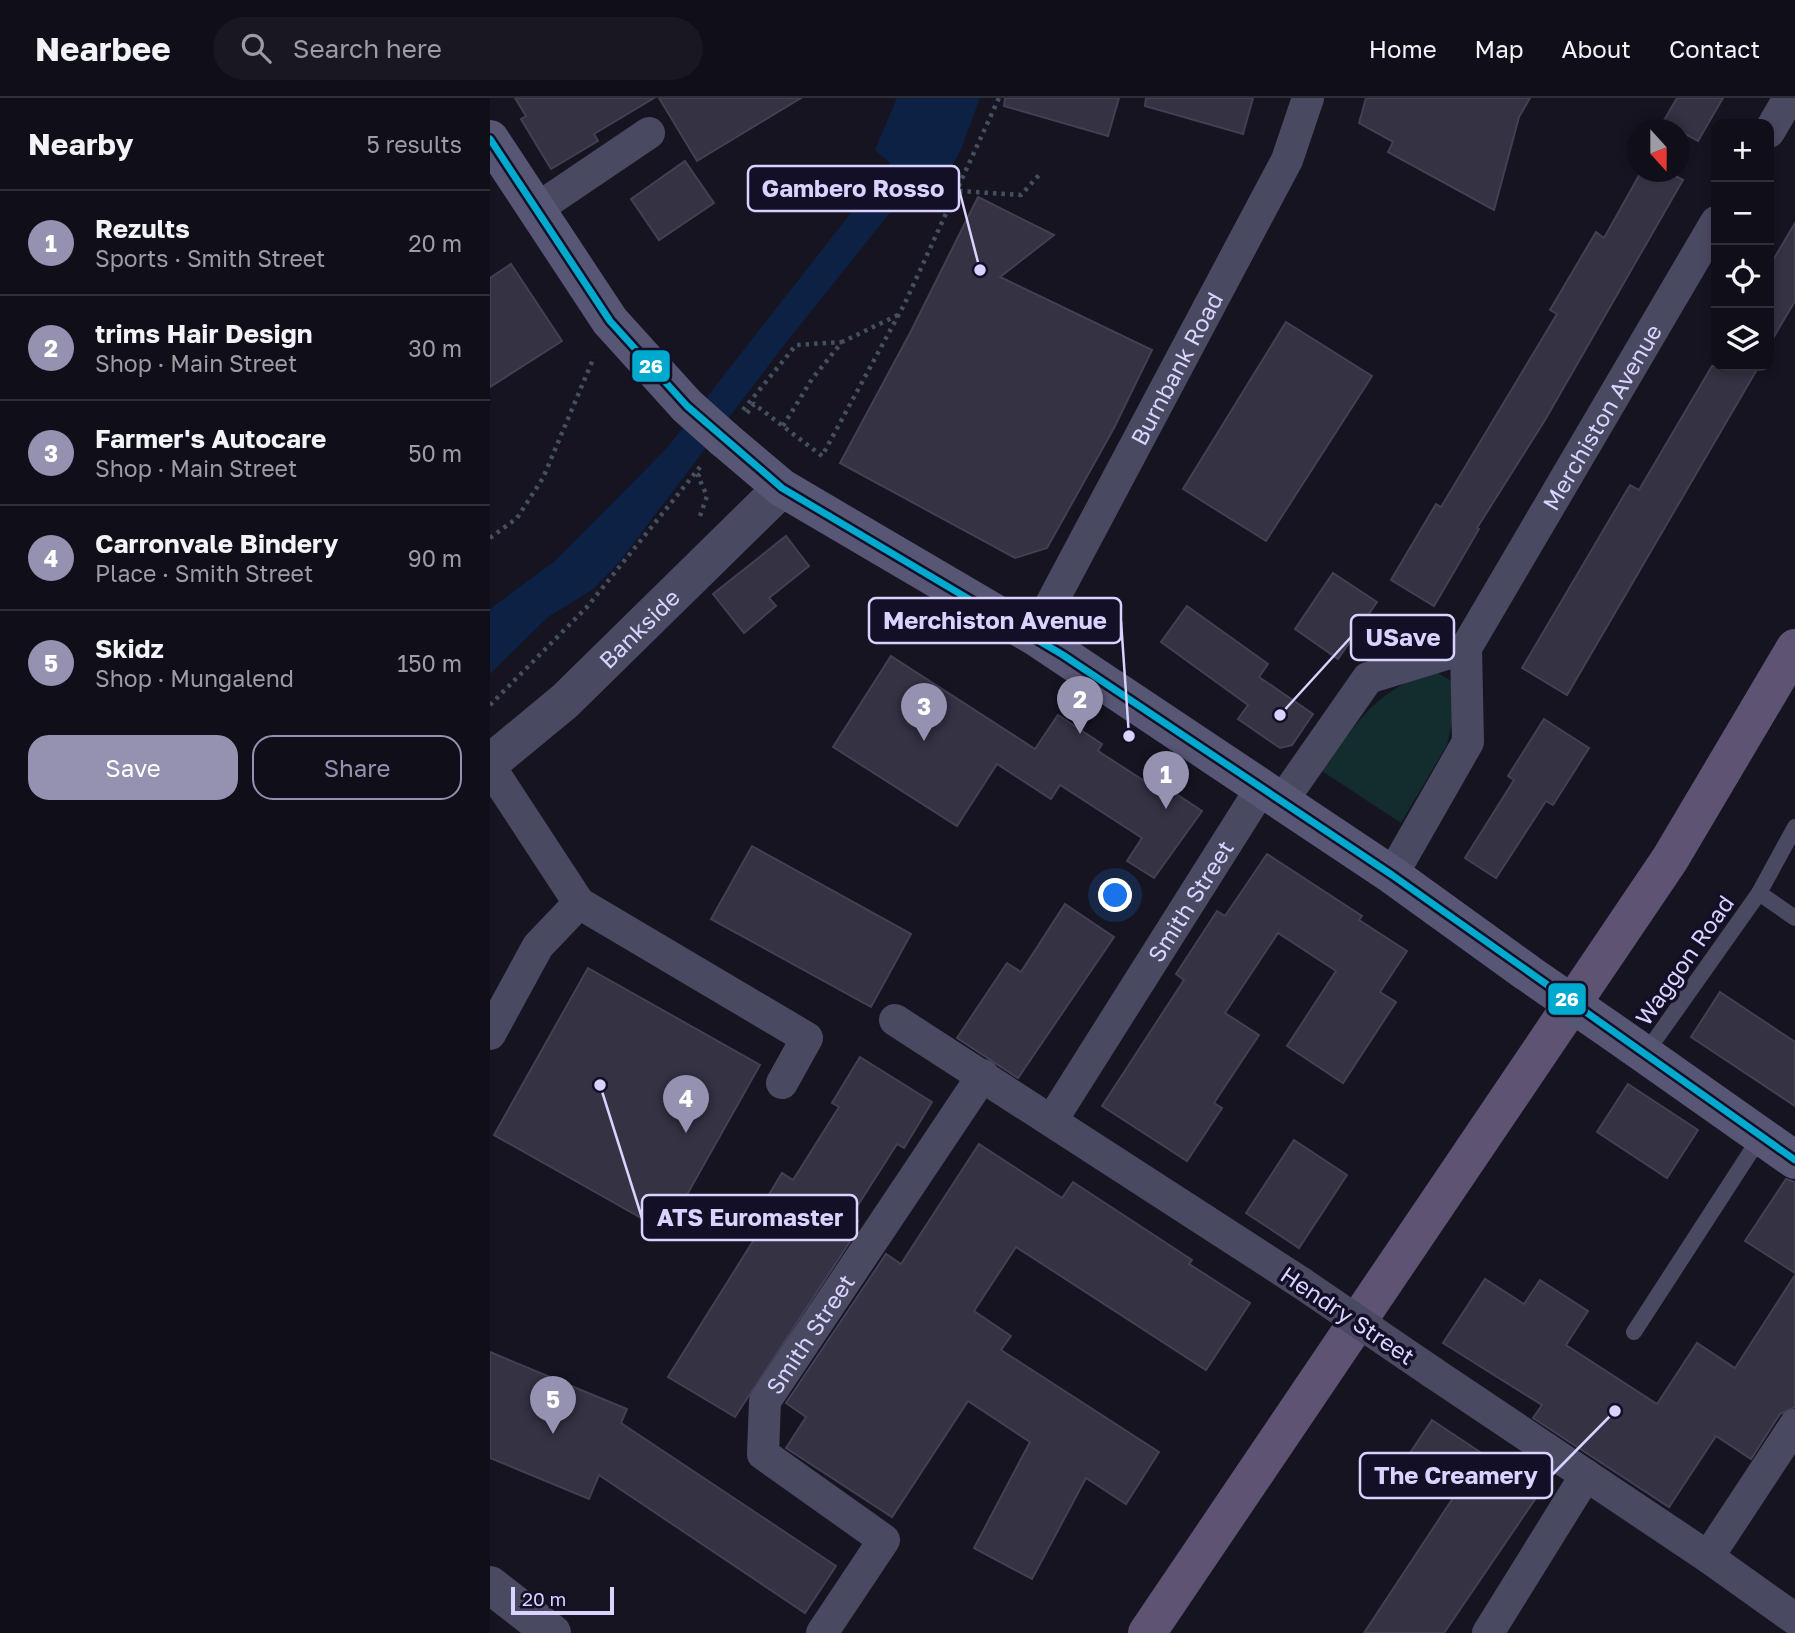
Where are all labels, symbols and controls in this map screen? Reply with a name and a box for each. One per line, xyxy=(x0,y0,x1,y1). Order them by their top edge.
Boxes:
search box xyxy=(213,17,703,80)
text: Nearbee xyxy=(35,29,171,68)
icon: search xyxy=(237,29,275,67)
text: Search here xyxy=(293,33,442,64)
text: Home xyxy=(1369,34,1437,63)
text: Map xyxy=(1475,34,1524,63)
text: About xyxy=(1562,34,1631,63)
text: Contact xyxy=(1669,34,1760,63)
north arrow xyxy=(1627,119,1690,182)
map controls xyxy=(1711,119,1774,371)
button: + xyxy=(1711,119,1774,182)
text: Nearby xyxy=(28,126,133,162)
text: 5 results xyxy=(366,130,462,158)
callout: Gambero Rosso xyxy=(748,166,959,211)
text: Gambero Rosso xyxy=(762,173,944,202)
button: − xyxy=(1711,182,1774,245)
text: Rezults xyxy=(95,213,190,244)
text: 1 xyxy=(45,229,57,257)
text: 20 m xyxy=(408,229,462,257)
text: Sports · Smith Street xyxy=(95,244,325,272)
button: locate xyxy=(1711,245,1774,308)
street label: Burnbank Road xyxy=(1124,287,1228,450)
button: layers xyxy=(1711,308,1774,371)
text: trims Hair Design xyxy=(95,318,312,349)
street label: Merchiston Avenue xyxy=(1536,319,1667,515)
text: 2 xyxy=(44,334,58,362)
text: 30 m xyxy=(408,334,462,362)
text: Shop · Main Street xyxy=(95,349,297,377)
line badge: 26 xyxy=(631,349,671,383)
text: 26 xyxy=(639,354,663,377)
text: Farmer's Autocare xyxy=(95,423,326,454)
text: 3 xyxy=(44,439,58,467)
text: 50 m xyxy=(408,439,462,467)
text: Shop · Main Street xyxy=(95,454,297,482)
text: Carronvale Bindery xyxy=(95,528,338,559)
text: 4 xyxy=(44,544,58,572)
text: 90 m xyxy=(408,544,462,572)
text: Place · Smith Street xyxy=(95,559,313,587)
street label: Bankside xyxy=(593,583,685,674)
callout: Merchiston Avenue xyxy=(869,598,1121,643)
text: Merchiston Avenue xyxy=(883,605,1107,634)
callout: USave xyxy=(1351,615,1454,660)
text: USave xyxy=(1365,622,1441,651)
text: Skidz xyxy=(95,633,164,664)
text: 5 xyxy=(44,649,58,677)
text: 150 m xyxy=(397,649,462,677)
text: Shop · Mungalend xyxy=(95,664,294,692)
pin: 2 xyxy=(1057,676,1103,734)
pin: 3 xyxy=(901,683,947,741)
button: Save xyxy=(28,735,238,800)
button: Share xyxy=(252,735,462,800)
pin: 1 xyxy=(1143,751,1189,809)
street label: Smith Street xyxy=(1141,835,1239,967)
your location xyxy=(1098,878,1132,912)
street label: Waggon Road xyxy=(1629,890,1739,1030)
line badge: 26 xyxy=(1547,982,1587,1016)
text: 26 xyxy=(1555,987,1579,1010)
pin: 4 xyxy=(663,1075,709,1133)
callout: ATS Euromaster xyxy=(642,1195,857,1240)
text: ATS Euromaster xyxy=(657,1202,843,1231)
street label: Hendry Street xyxy=(1276,1260,1420,1370)
street label: Smith Street xyxy=(760,1269,860,1399)
pin: 5 xyxy=(530,1376,576,1434)
callout: The Creamery xyxy=(1360,1453,1552,1498)
text: The Creamery xyxy=(1374,1460,1539,1489)
scale bar xyxy=(511,1584,614,1616)
text: 20 m xyxy=(522,1587,566,1610)

